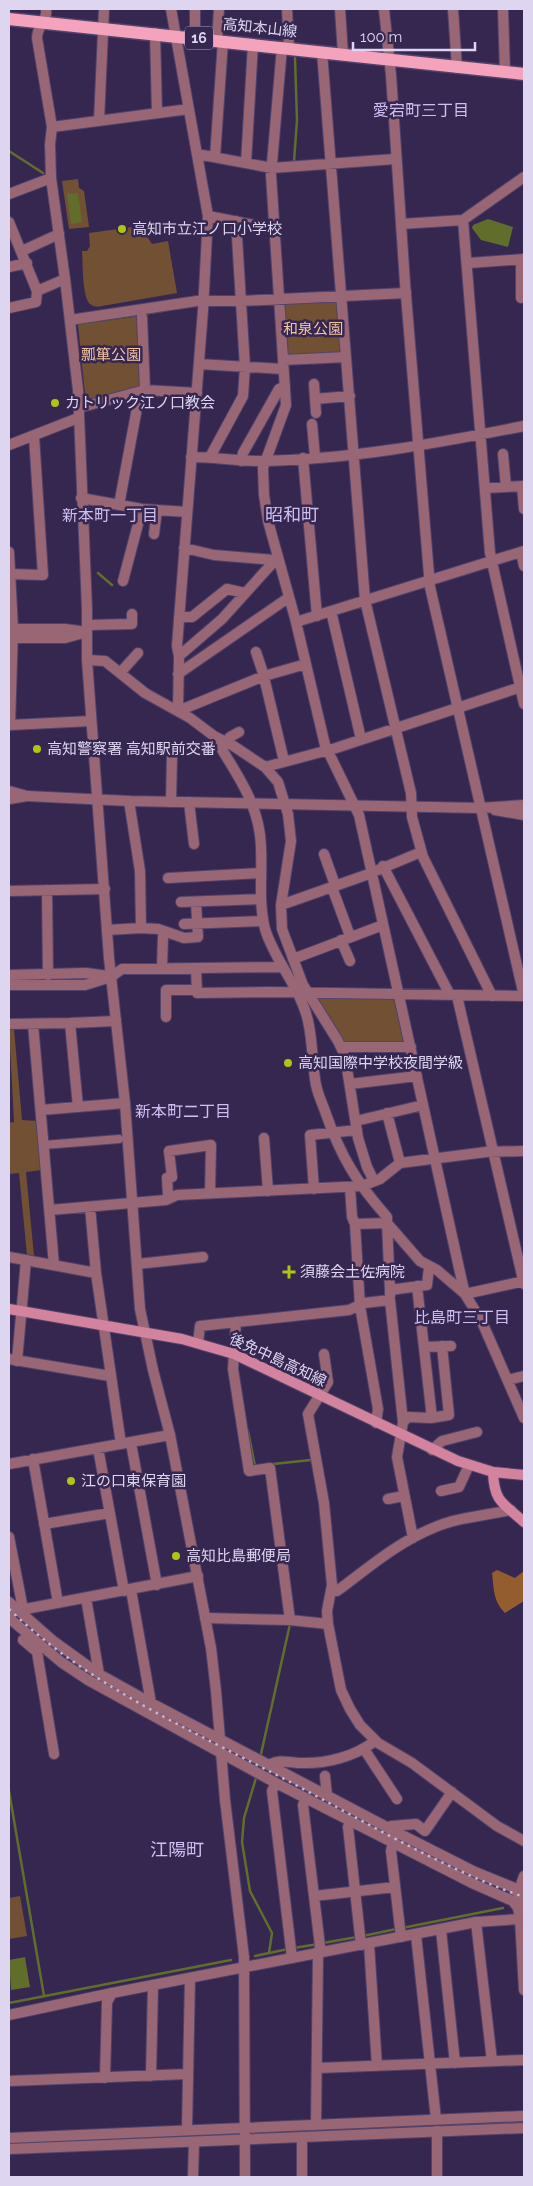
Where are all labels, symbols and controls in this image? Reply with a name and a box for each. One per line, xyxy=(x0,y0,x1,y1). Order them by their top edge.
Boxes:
street label: 高知本山線 xyxy=(222,15,298,41)
scale bar xyxy=(353,20,476,52)
road number: 16 xyxy=(185,26,213,49)
text: 100 m xyxy=(360,28,402,46)
district label: 愛宕町三丁目 xyxy=(373,101,469,120)
place label: 高知市立江ノ口小学校 xyxy=(132,220,282,238)
marker: 高知市立江ノ口小学校 xyxy=(116,223,128,235)
park label: 和泉公園 xyxy=(283,320,343,338)
park label: 瓢箪公園 xyxy=(81,346,141,364)
place label: カトリック江ノ口教会 xyxy=(65,394,215,412)
marker: カトリック江ノ口教会 xyxy=(49,397,61,409)
district label: 昭和町 xyxy=(265,504,319,525)
district label: 新本町一丁目 xyxy=(62,506,158,525)
place label: 高知警察署 高知駅前交番 xyxy=(47,740,216,758)
marker: 高知警察署 高知駅前交番 xyxy=(31,743,43,755)
place label: 高知国際中学校夜間学級 xyxy=(298,1054,463,1072)
marker: 高知国際中学校夜間学級 xyxy=(282,1057,294,1069)
district label: 新本町二丁目 xyxy=(135,1102,231,1121)
place label: 須藤会土佐病院 xyxy=(300,1263,405,1281)
marker: 須藤会土佐病院 xyxy=(282,1265,296,1279)
district label: 比島町三丁目 xyxy=(414,1308,510,1327)
street label: 後免中島高知線 xyxy=(227,1330,329,1390)
place label: 江の口東保育園 xyxy=(81,1472,186,1490)
marker: 江の口東保育園 xyxy=(65,1475,77,1487)
place label: 高知比島郵便局 xyxy=(186,1547,291,1565)
marker: 高知比島郵便局 xyxy=(170,1550,182,1562)
district label: 江陽町 xyxy=(150,1839,204,1860)

